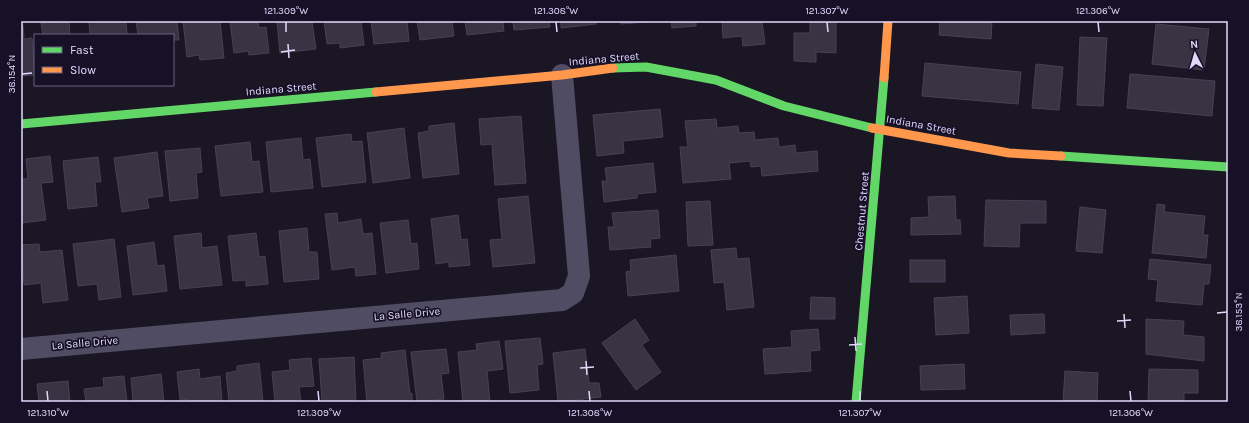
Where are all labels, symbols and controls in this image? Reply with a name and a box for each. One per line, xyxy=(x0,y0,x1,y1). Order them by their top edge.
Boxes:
text: 121.309°W xyxy=(264,5,308,17)
text: 121.308°W xyxy=(534,5,578,17)
text: 121.307°W xyxy=(805,5,849,17)
text: 121.306°W xyxy=(1076,5,1120,17)
legend xyxy=(34,34,174,86)
north arrow xyxy=(1175,34,1215,74)
text: N xyxy=(1190,38,1199,51)
text: Fast xyxy=(70,43,94,57)
street label: Indiana Street xyxy=(568,49,640,69)
text: 38.154°N xyxy=(6,55,18,93)
text: Slow xyxy=(70,63,96,77)
street label: Indiana Street xyxy=(245,79,317,99)
street label: Indiana Street xyxy=(885,112,957,138)
street label: Chestnut Street xyxy=(852,171,872,251)
text: 38.153°N xyxy=(1233,293,1245,331)
street label: La Salle Drive xyxy=(373,305,441,323)
street label: La Salle Drive xyxy=(51,334,119,352)
text: 121.310°W xyxy=(27,407,69,419)
text: 121.309°W xyxy=(297,407,341,419)
text: 121.308°W xyxy=(568,407,612,419)
text: 121.307°W xyxy=(838,407,882,419)
text: 121.306°W xyxy=(1109,407,1153,419)

